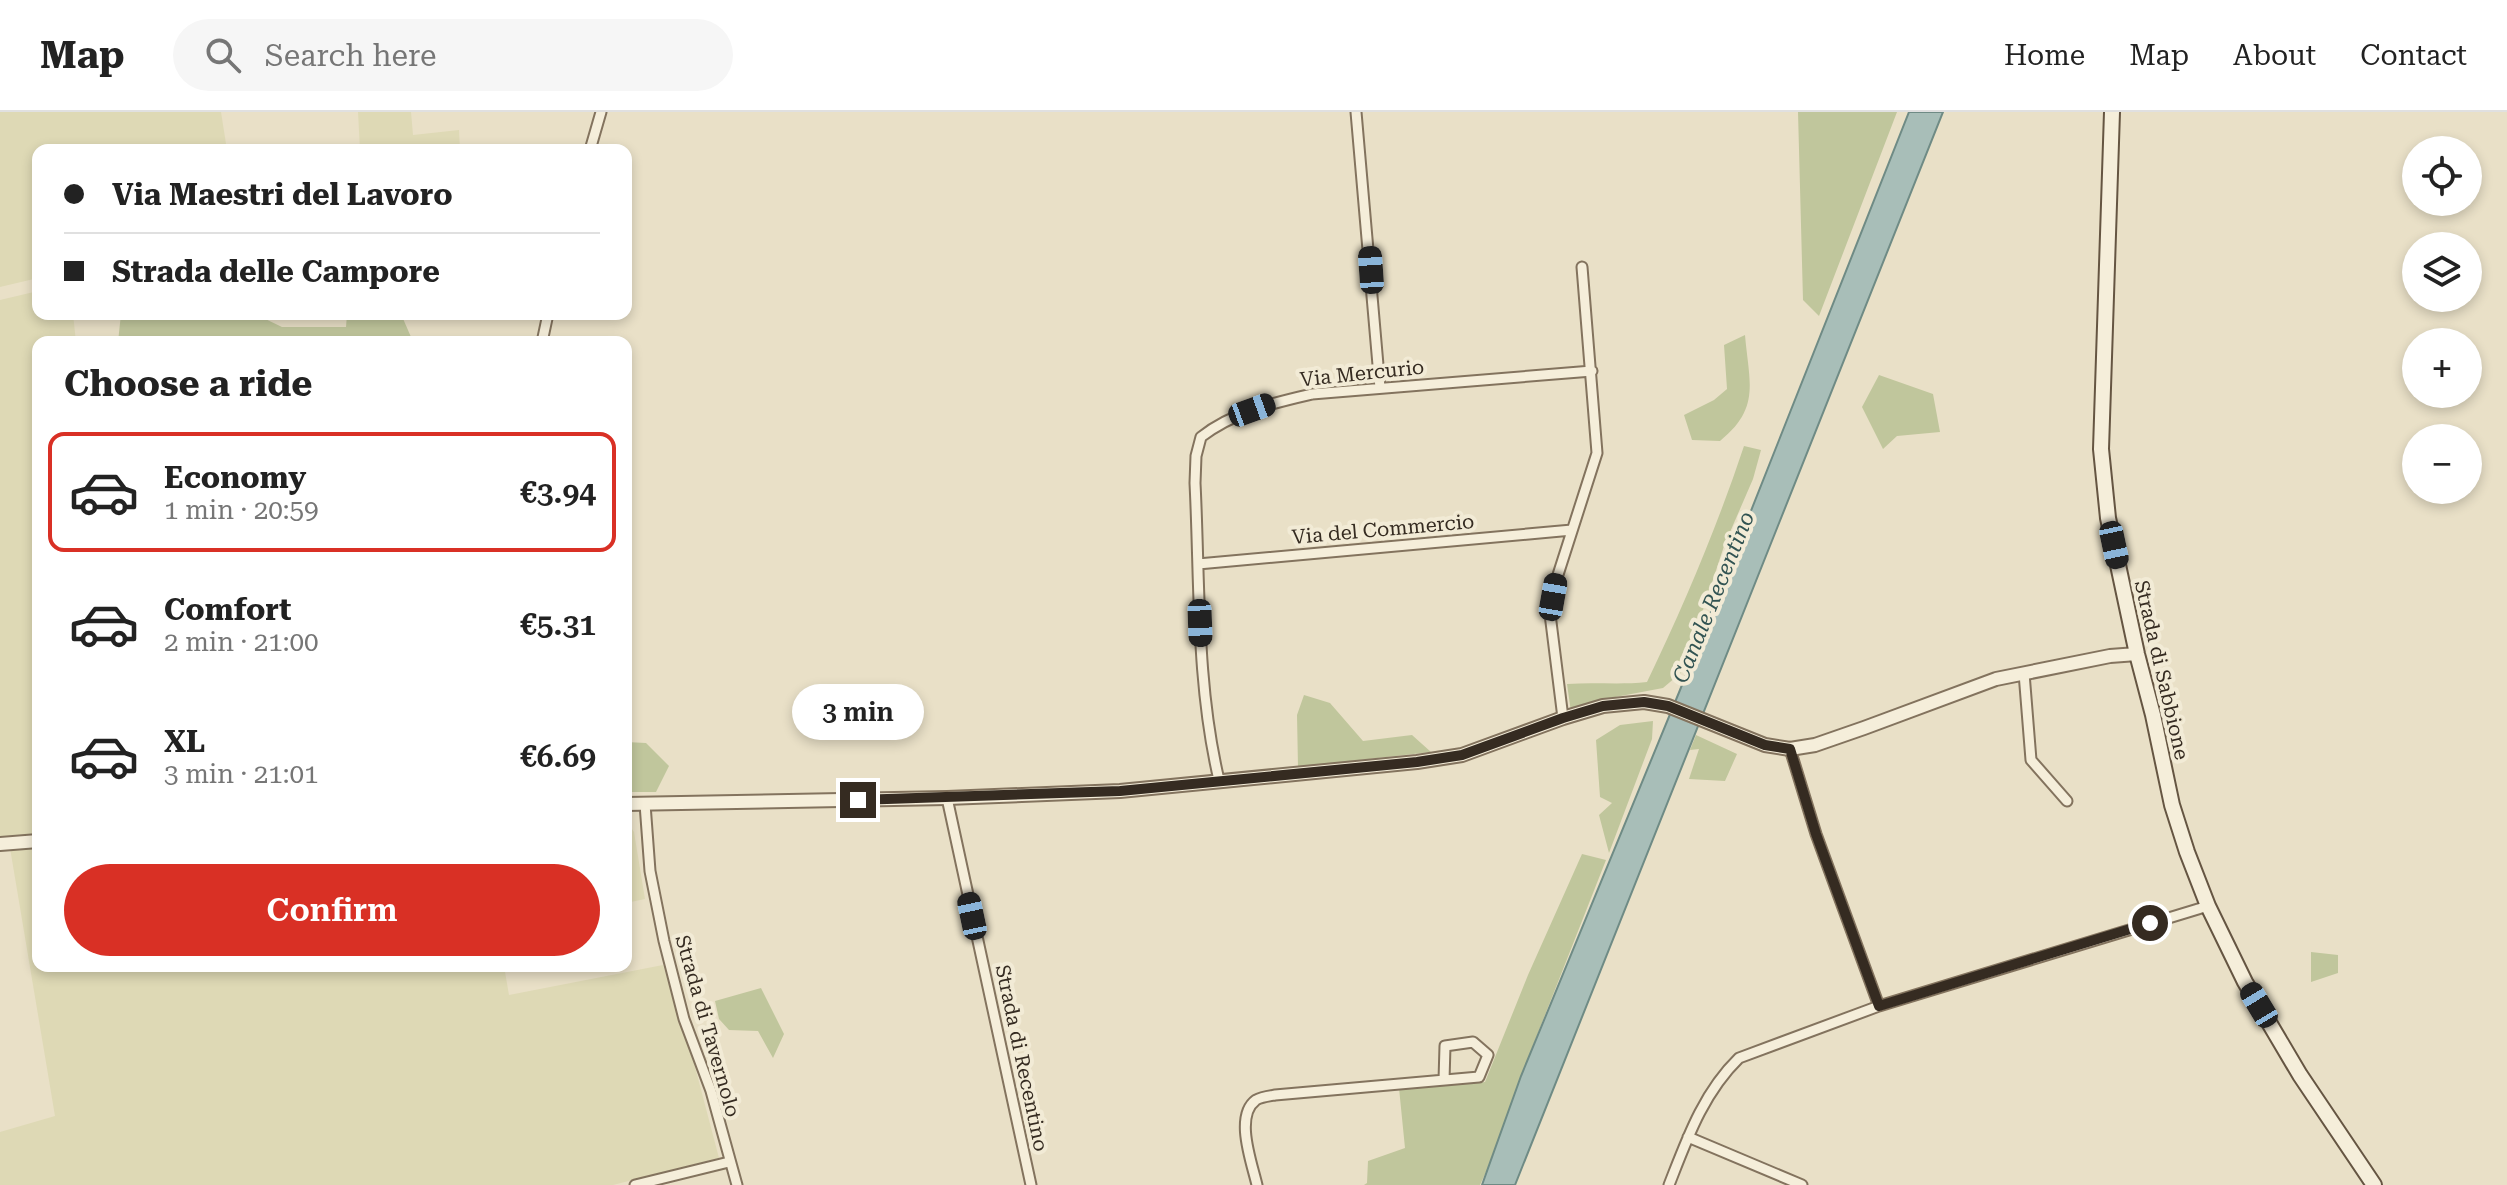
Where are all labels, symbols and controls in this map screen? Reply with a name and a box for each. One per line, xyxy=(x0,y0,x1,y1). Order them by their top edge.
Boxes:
search box xyxy=(173,19,733,91)
text: Map xyxy=(40,33,125,77)
icon: search xyxy=(201,33,245,77)
text: Search here xyxy=(265,38,437,73)
text: Home xyxy=(2004,39,2085,72)
text: Map xyxy=(2129,39,2189,72)
text: About xyxy=(2233,39,2316,72)
text: Contact xyxy=(2360,39,2467,72)
map controls xyxy=(2402,136,2482,504)
button: locate xyxy=(2402,136,2482,216)
text: Via Maestri del Lavoro xyxy=(112,177,453,212)
button: layers xyxy=(2402,232,2482,312)
car xyxy=(1357,245,1385,295)
text: Strada delle Campore xyxy=(112,254,440,289)
button: + xyxy=(2402,328,2482,408)
street label: Via Mercurio xyxy=(1299,355,1425,391)
text: Choose a ride xyxy=(64,363,312,405)
car xyxy=(1225,391,1279,429)
button: − xyxy=(2402,424,2482,504)
icon: car xyxy=(68,456,140,528)
text: Economy xyxy=(164,460,306,495)
text: €3.94 xyxy=(520,475,596,510)
text: 1 min · 20:59 xyxy=(164,495,319,525)
water label: Canale Recentino xyxy=(1668,508,1759,687)
street label: Via del Commercio xyxy=(1291,509,1475,549)
car xyxy=(2097,519,2131,571)
car xyxy=(1537,571,1569,623)
street label: Strada di Sabbione xyxy=(2130,578,2194,762)
icon: car xyxy=(68,588,140,660)
text: Comfort xyxy=(164,592,291,627)
car xyxy=(1187,599,1213,647)
text: €5.31 xyxy=(520,607,596,642)
text: 2 min · 21:00 xyxy=(164,627,319,657)
callout: 3 min xyxy=(792,684,924,740)
text: 3 min xyxy=(822,697,894,727)
icon: car xyxy=(68,720,140,792)
text: XL xyxy=(164,724,205,759)
text: €6.69 xyxy=(520,739,596,774)
text: 3 min · 21:01 xyxy=(164,759,319,789)
route end xyxy=(840,782,876,818)
button: Confirm xyxy=(64,864,600,956)
car xyxy=(955,890,989,942)
route start xyxy=(2132,905,2168,941)
street label: Strada di Tavernolo xyxy=(671,932,745,1120)
street label: Strada di Recentino xyxy=(990,962,1054,1154)
car xyxy=(2236,978,2282,1032)

